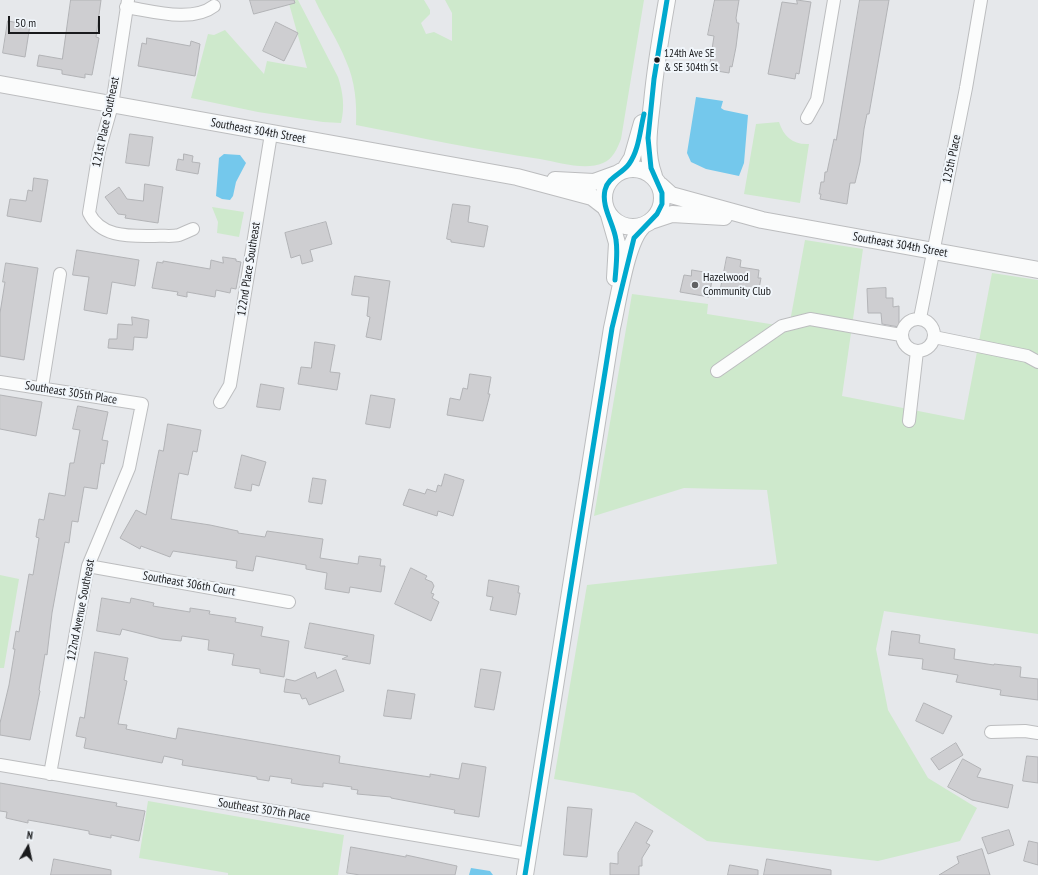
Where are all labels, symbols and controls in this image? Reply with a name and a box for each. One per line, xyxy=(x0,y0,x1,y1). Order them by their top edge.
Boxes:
scale bar xyxy=(10,8,102,34)
text: 50 m xyxy=(15,15,36,30)
place label: 124th Ave SE & SE 304th St xyxy=(664,47,718,73)
marker: 124th Ave SE & SE 304th St xyxy=(652,55,662,65)
street label: 121st Place Southeast xyxy=(89,76,123,168)
street label: Southeast 304th Street xyxy=(210,116,306,146)
street label: 125th Place xyxy=(940,133,964,185)
street label: 122nd Place Southeast xyxy=(234,221,264,317)
street label: Southeast 304th Street xyxy=(852,230,948,260)
place label: Hazelwood Community Club xyxy=(703,271,771,299)
marker: Hazelwood Community Club xyxy=(690,280,700,290)
street label: Southeast 305th Place xyxy=(24,379,118,407)
street label: 122nd Avenue Southeast xyxy=(64,558,98,662)
street label: Southeast 306th Court xyxy=(142,569,236,599)
street label: Southeast 307th Place xyxy=(217,796,311,824)
north arrow xyxy=(8,827,48,867)
text: N xyxy=(26,828,34,843)

